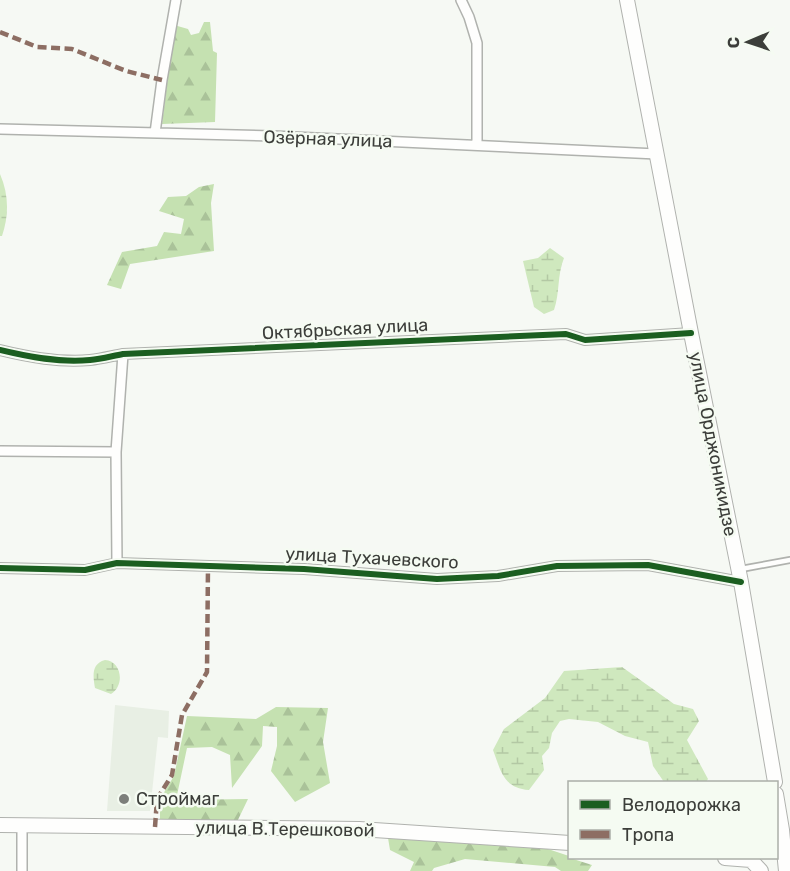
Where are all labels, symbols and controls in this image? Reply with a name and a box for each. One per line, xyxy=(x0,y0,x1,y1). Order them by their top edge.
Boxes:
north arrow xyxy=(718,12,778,72)
text: С xyxy=(724,37,743,48)
street label: Озёрная улица xyxy=(263,126,393,152)
street label: Октябрьская улица xyxy=(261,314,429,344)
street label: улица Орджоникидзе xyxy=(684,350,742,538)
street label: улица Тухачевского xyxy=(285,542,459,574)
legend xyxy=(568,781,778,859)
place label: Строймаг xyxy=(136,788,219,810)
marker: Строймаг xyxy=(117,792,131,806)
text: Велодорожка xyxy=(622,794,741,816)
street label: улица В.Терешковой xyxy=(195,816,375,842)
text: Тропа xyxy=(622,824,674,846)

